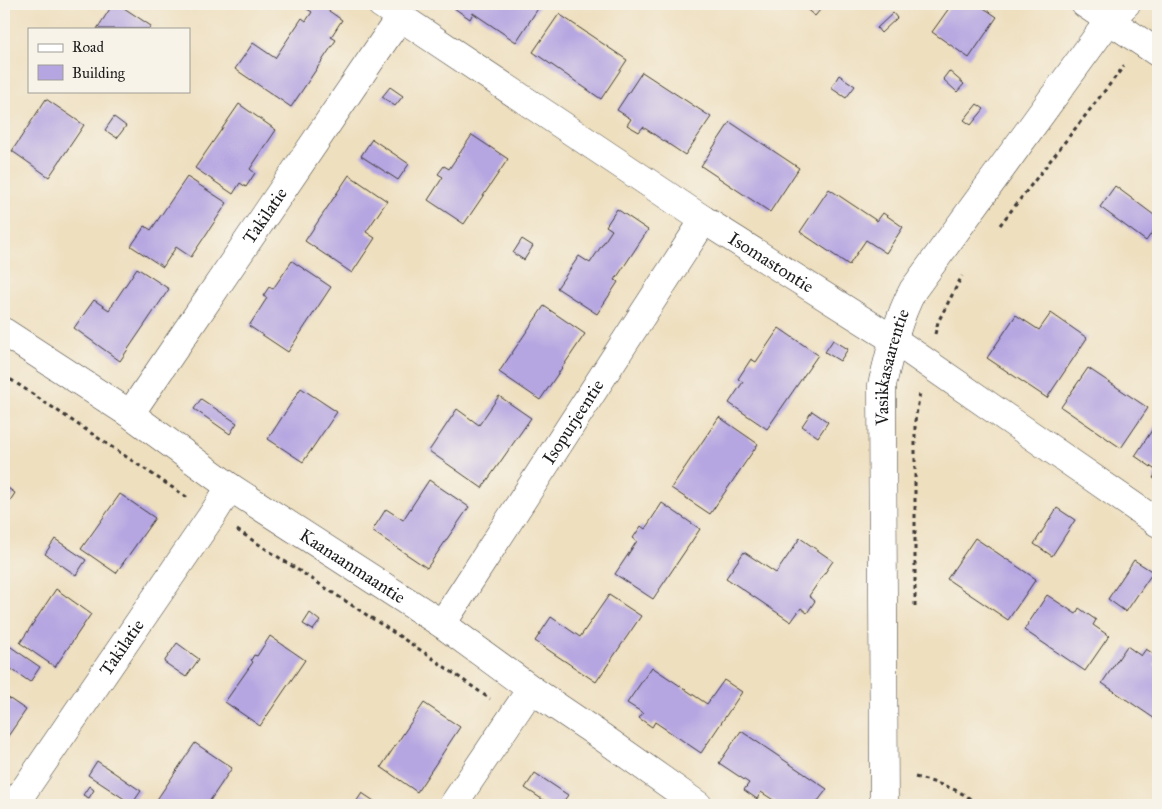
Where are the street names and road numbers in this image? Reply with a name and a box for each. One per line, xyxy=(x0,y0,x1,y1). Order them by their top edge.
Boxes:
street label: Takilatie xyxy=(238,183,292,248)
street label: Isomastontie xyxy=(724,227,818,298)
street label: Vasikkasaarentie xyxy=(871,306,914,427)
street label: Isopurjeentie xyxy=(538,375,609,468)
street label: Kaanaanmaantie xyxy=(296,524,410,608)
street label: Takilatie xyxy=(95,615,149,680)

